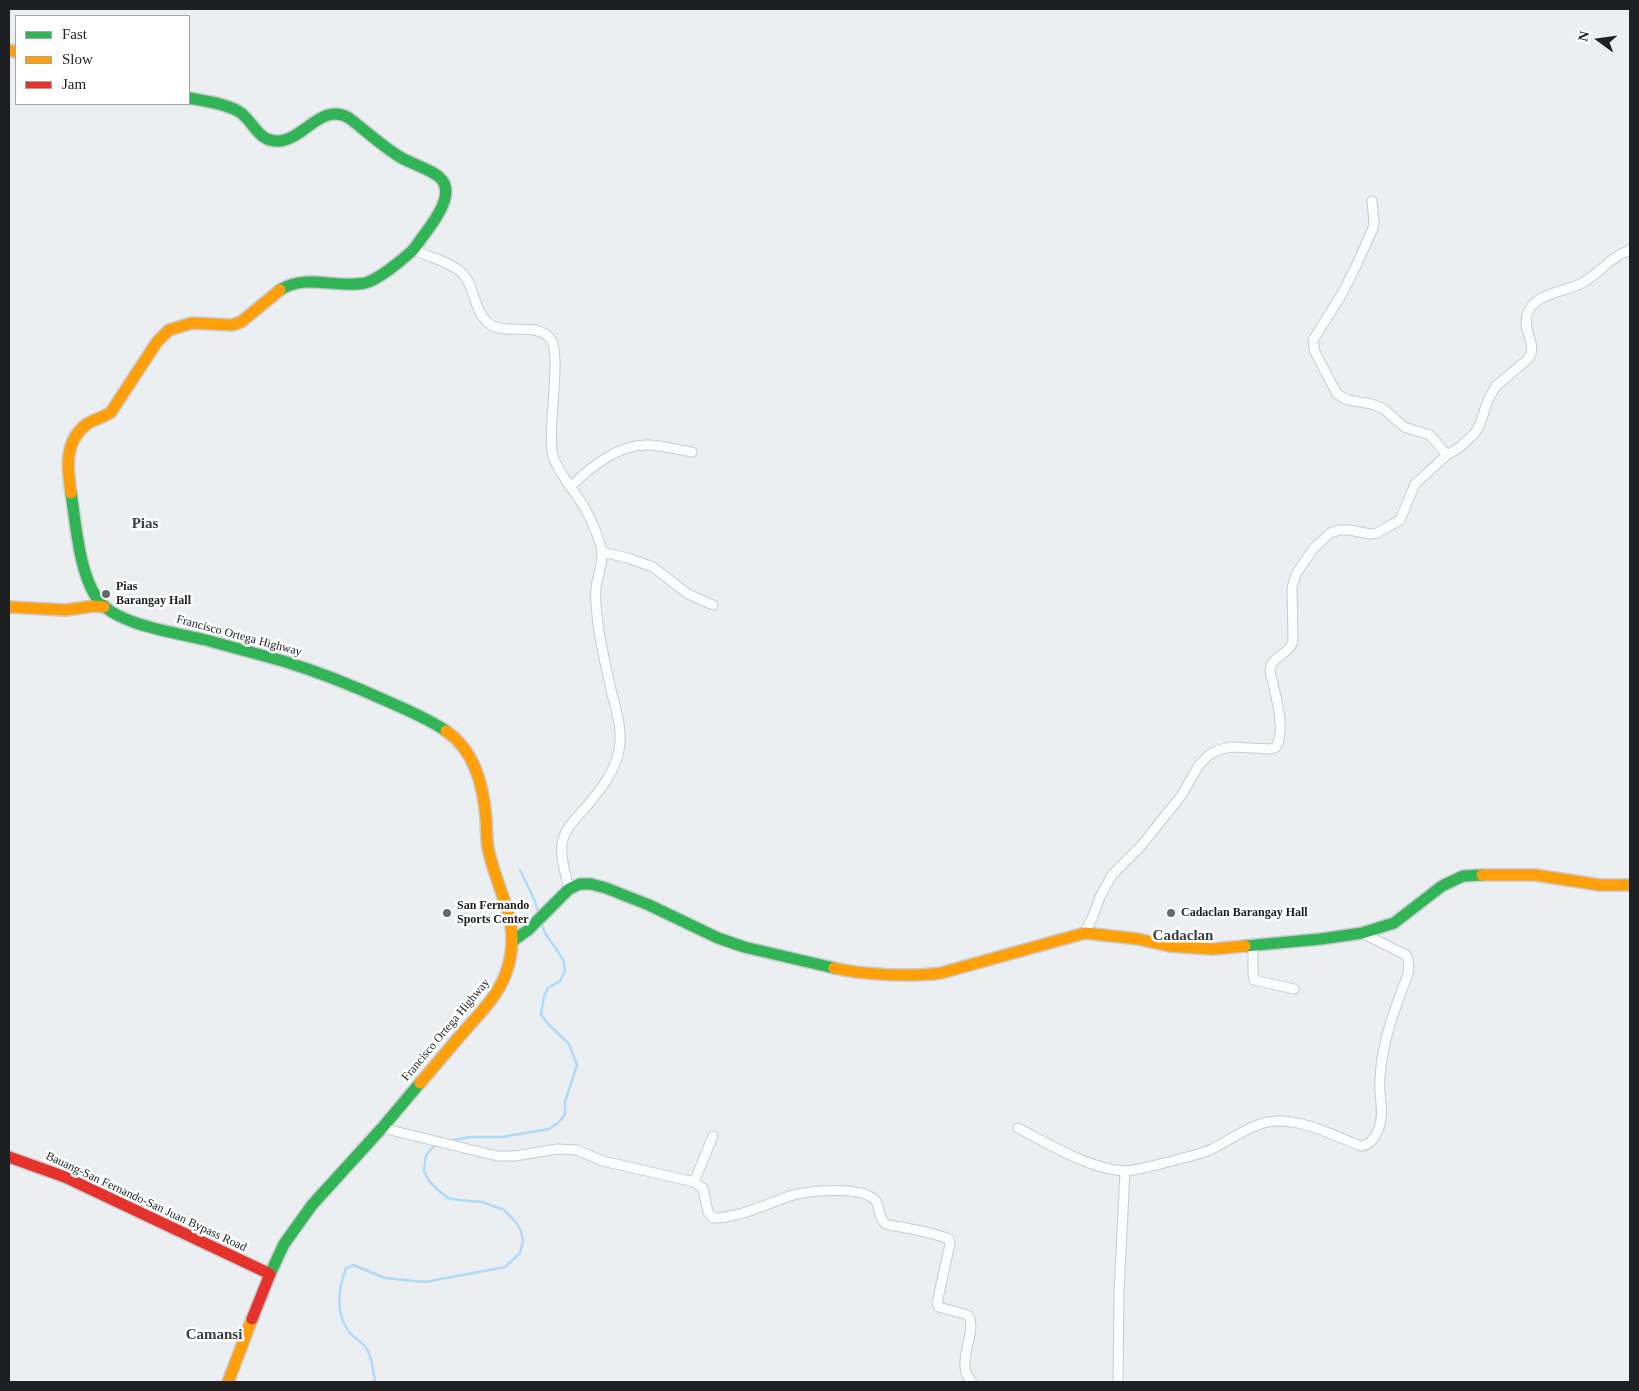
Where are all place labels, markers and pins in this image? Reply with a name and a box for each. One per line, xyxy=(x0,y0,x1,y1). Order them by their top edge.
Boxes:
place label: Pias Barangay Hall xyxy=(116,580,191,608)
marker: Pias Barangay Hall xyxy=(100,588,112,600)
place label: San Fernando Sports Center xyxy=(457,899,529,927)
place label: Cadaclan Barangay Hall xyxy=(1181,906,1308,920)
marker: San Fernando Sports Center xyxy=(441,907,453,919)
marker: Cadaclan Barangay Hall xyxy=(1165,907,1177,919)

